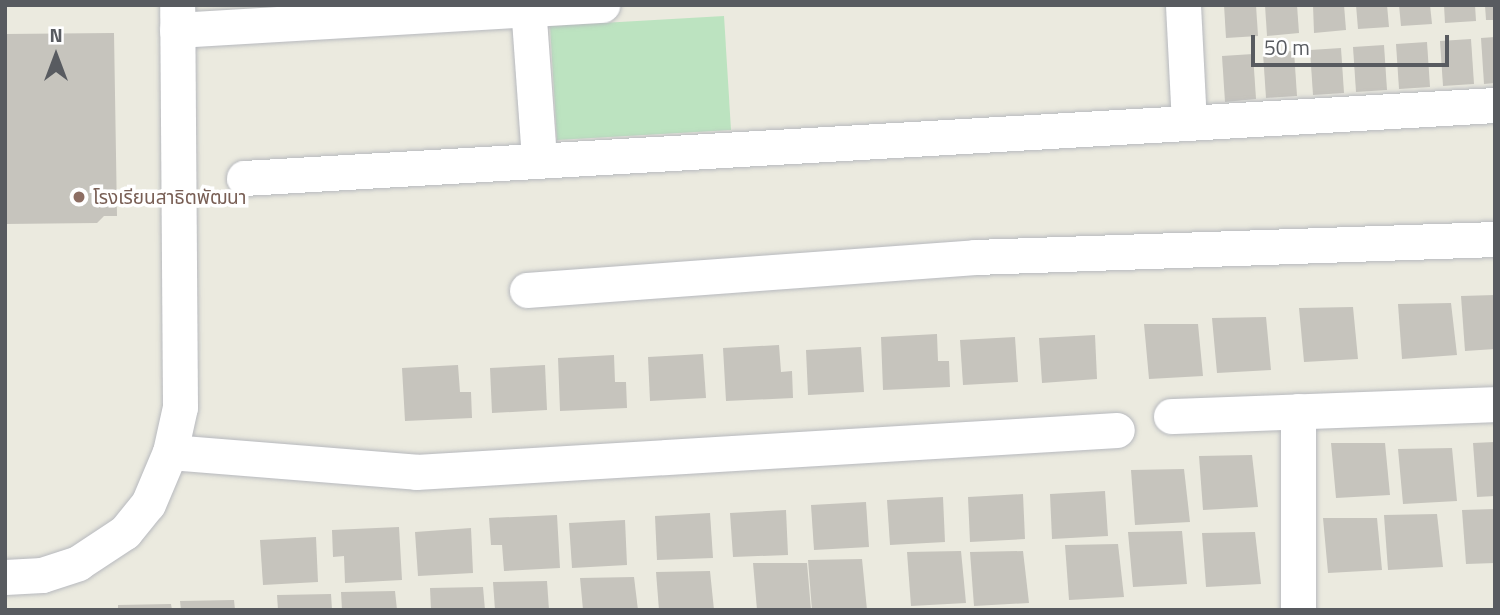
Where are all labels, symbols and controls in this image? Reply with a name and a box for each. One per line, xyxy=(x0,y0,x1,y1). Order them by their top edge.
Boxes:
text: N xyxy=(49,20,63,49)
north arrow xyxy=(21,21,91,91)
scale bar xyxy=(1255,21,1453,65)
text: 50 m xyxy=(1264,31,1310,63)
place label: โรงเรียนสาธิตพัฒนา xyxy=(93,186,246,208)
marker: โรงเรียนสาธิตพัฒนา xyxy=(71,189,87,205)

